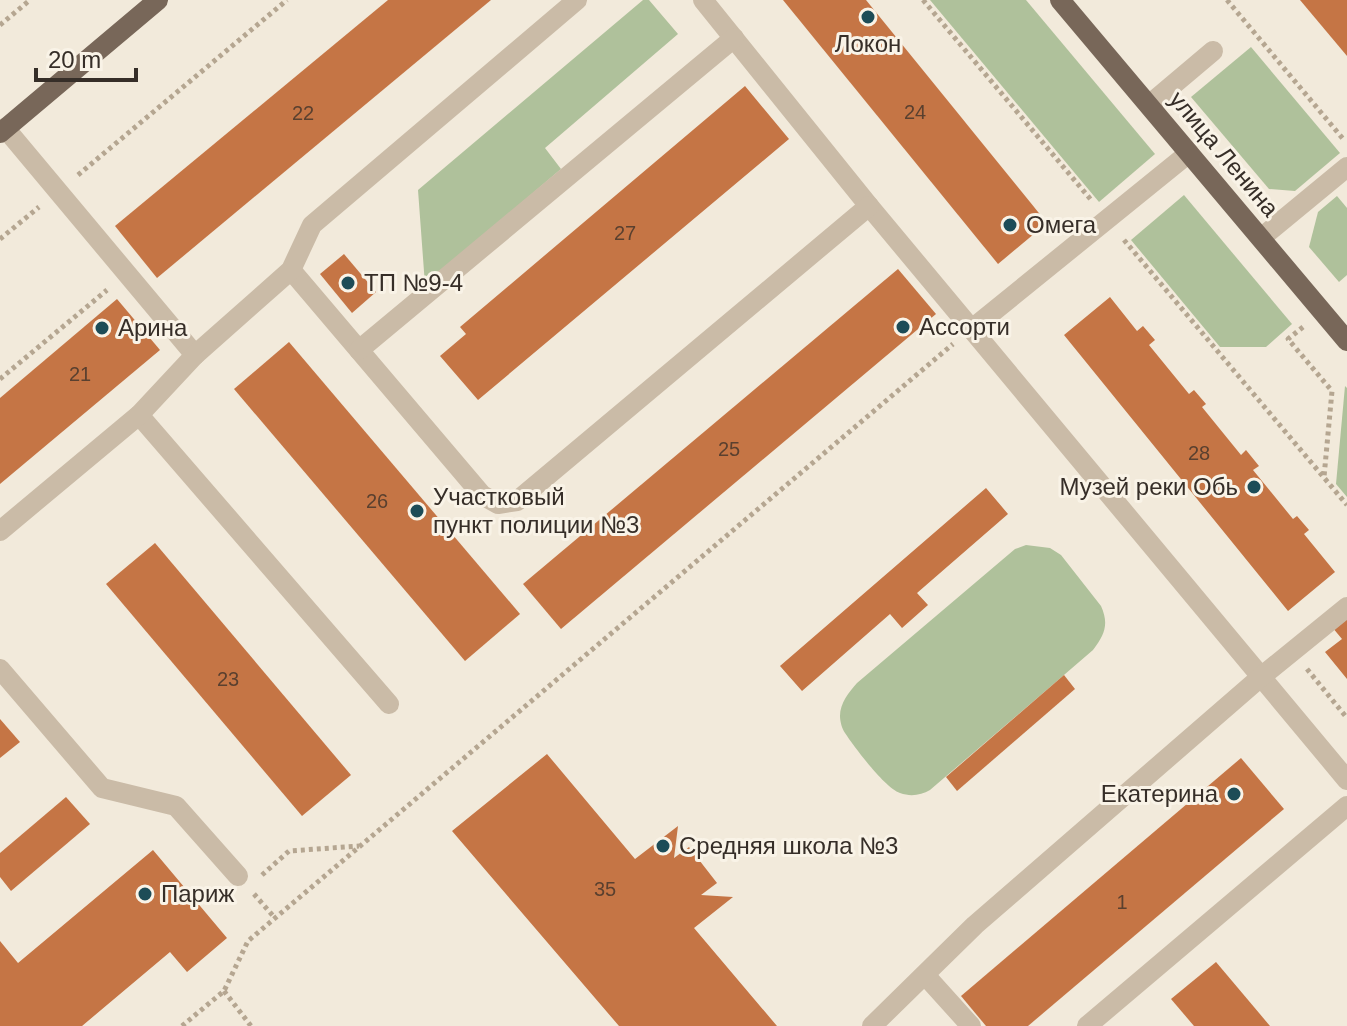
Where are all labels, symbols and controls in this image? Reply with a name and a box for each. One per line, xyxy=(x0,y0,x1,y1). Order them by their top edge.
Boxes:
marker: Локон xyxy=(859,8,877,26)
place label: Локон xyxy=(835,30,901,57)
scale bar xyxy=(36,32,136,82)
text: 20 m xyxy=(48,46,101,73)
street label: улица Ленина xyxy=(1164,86,1285,222)
house number: 24 xyxy=(904,101,926,123)
house number: 22 xyxy=(292,102,314,124)
place label: Омега xyxy=(1026,211,1097,238)
marker: Омега xyxy=(1001,216,1019,234)
house number: 27 xyxy=(614,222,636,244)
place label: ТП №9-4 xyxy=(364,269,463,296)
marker: ТП №9-4 xyxy=(339,274,357,292)
place label: Ассорти xyxy=(919,313,1010,340)
place label: Арина xyxy=(118,314,188,341)
marker: Ассорти xyxy=(894,318,912,336)
marker: Арина xyxy=(93,319,111,337)
house number: 21 xyxy=(69,363,91,385)
house number: 25 xyxy=(718,438,740,460)
house number: 28 xyxy=(1188,442,1210,464)
place label: Музей реки Обь xyxy=(1059,473,1238,500)
marker: Музей реки Обь xyxy=(1245,478,1263,496)
place label: Участковый пункт полиции №3 xyxy=(433,483,639,538)
house number: 26 xyxy=(366,490,388,512)
marker: Участковый пункт полиции №3 xyxy=(408,502,426,520)
house number: 23 xyxy=(217,668,239,690)
place label: Екатерина xyxy=(1101,780,1219,807)
marker: Екатерина xyxy=(1225,785,1243,803)
place label: Средняя школа №3 xyxy=(679,832,898,859)
marker: Средняя школа №3 xyxy=(654,837,672,855)
house number: 35 xyxy=(594,878,616,900)
place label: Париж xyxy=(161,880,234,907)
marker: Париж xyxy=(136,885,154,903)
house number: 1 xyxy=(1116,891,1128,913)

